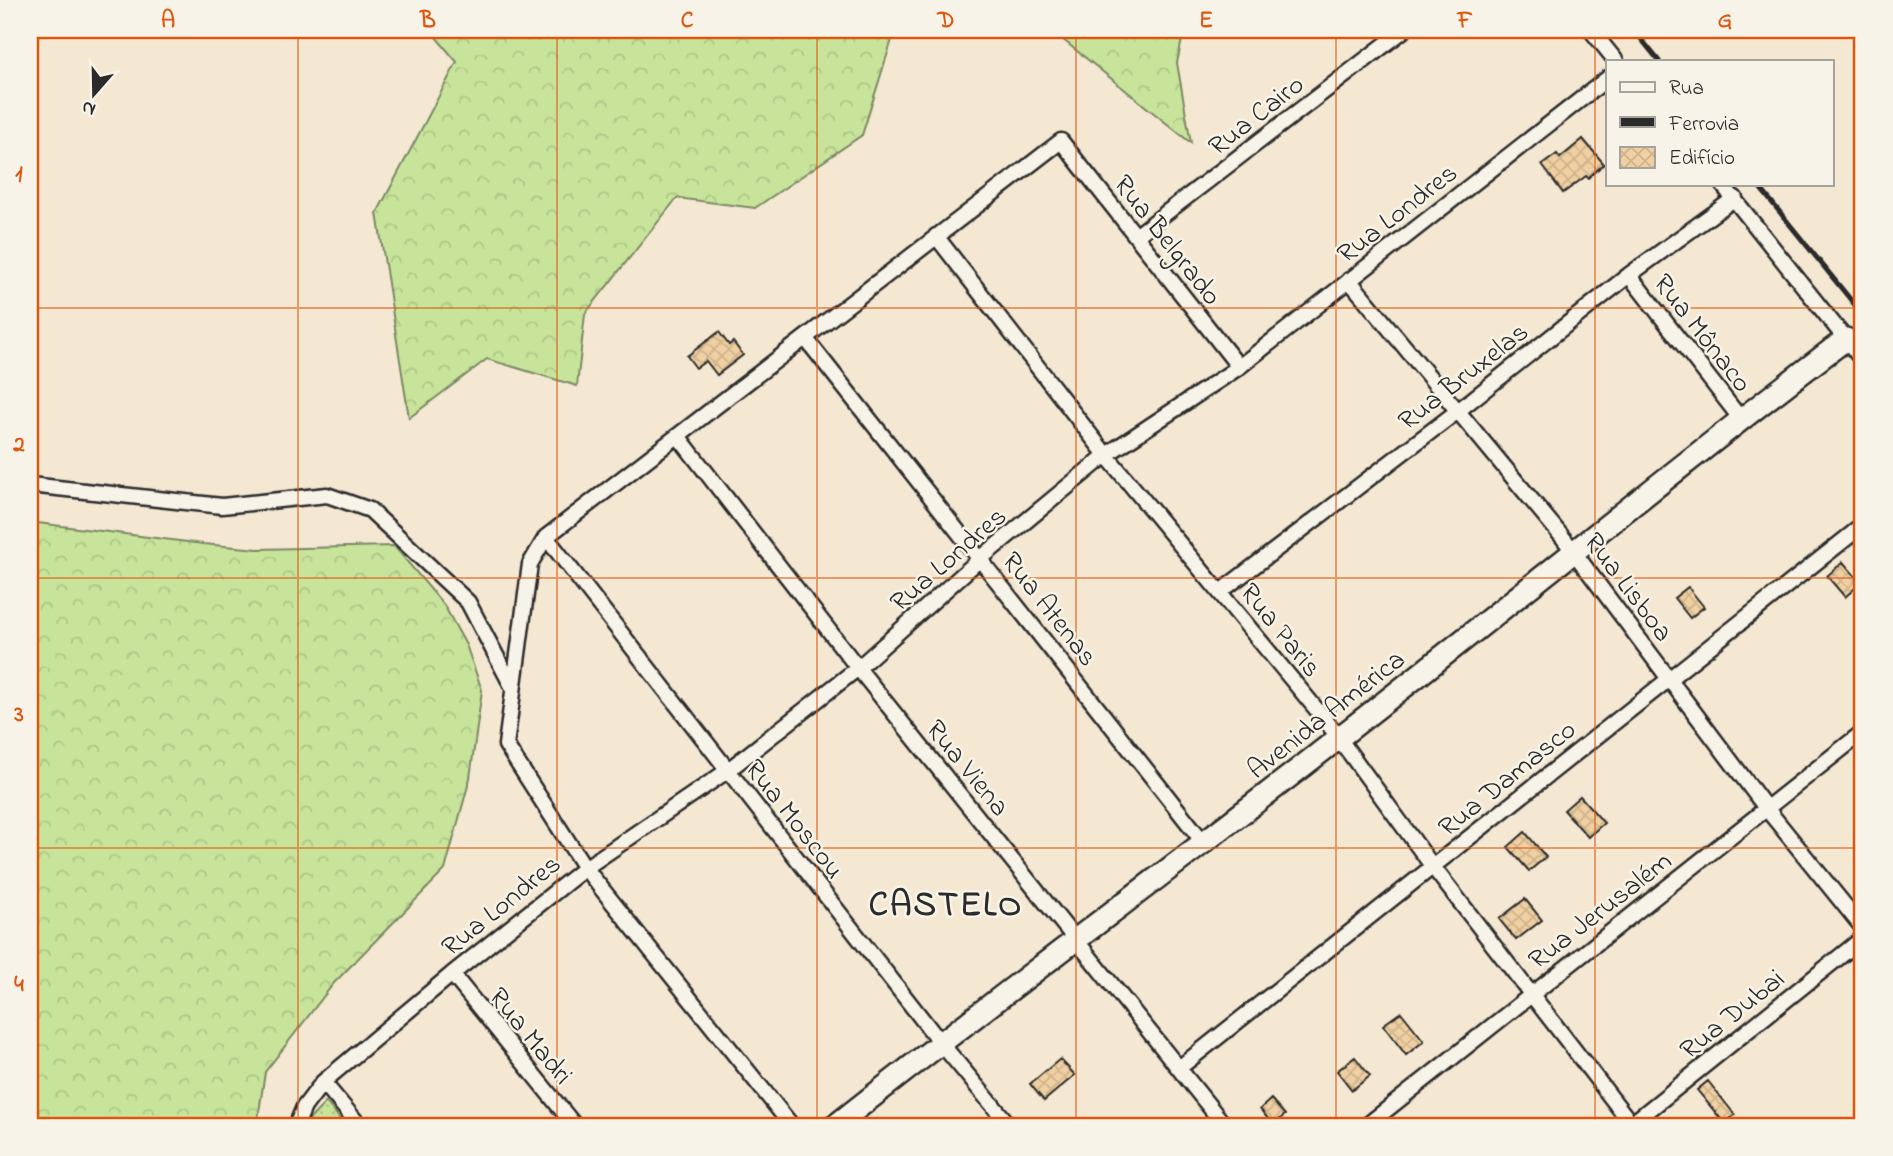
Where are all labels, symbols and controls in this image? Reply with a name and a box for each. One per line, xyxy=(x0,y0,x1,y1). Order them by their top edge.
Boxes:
text: A xyxy=(161,5,175,38)
text: B xyxy=(419,5,436,38)
text: C xyxy=(681,5,694,38)
text: D xyxy=(937,5,954,38)
text: E xyxy=(1199,5,1213,38)
text: F xyxy=(1457,5,1473,38)
text: G xyxy=(1718,5,1732,38)
north arrow xyxy=(60,60,130,130)
legend xyxy=(1606,60,1834,186)
street label: Rua Cairo xyxy=(1200,66,1314,167)
text: Rua xyxy=(1669,74,1704,104)
text: N xyxy=(78,93,100,123)
text: Ferrovia xyxy=(1668,110,1739,140)
text: Edifício xyxy=(1669,144,1735,174)
street label: Rua Londres xyxy=(1329,154,1467,275)
text: 1 xyxy=(15,159,23,192)
street label: Rua Belgrado xyxy=(1102,167,1231,315)
street label: Rua Mônaco xyxy=(1642,266,1761,402)
street label: Rua Bruxelas xyxy=(1390,314,1538,442)
text: 2 xyxy=(12,429,25,462)
street label: Rua Londres xyxy=(882,498,1017,623)
street label: Rua Lisboa xyxy=(1572,525,1682,651)
street label: Rua Atenas xyxy=(990,544,1106,676)
street label: Rua Paris xyxy=(1228,575,1330,687)
street label: Avenida América xyxy=(1239,641,1415,791)
text: 3 xyxy=(13,699,24,732)
street label: Rua Damasco xyxy=(1430,711,1586,848)
street label: Rua Viena xyxy=(914,712,1018,827)
street label: Rua Moscou xyxy=(733,751,853,889)
street label: Rua Jerusalém xyxy=(1520,842,1682,981)
street label: Rua Londres xyxy=(434,846,571,968)
district label: CASTELO xyxy=(869,881,1023,932)
street label: Rua Dubai xyxy=(1672,960,1795,1071)
text: 4 xyxy=(14,969,24,1002)
street label: Rua Madri xyxy=(477,980,581,1095)

